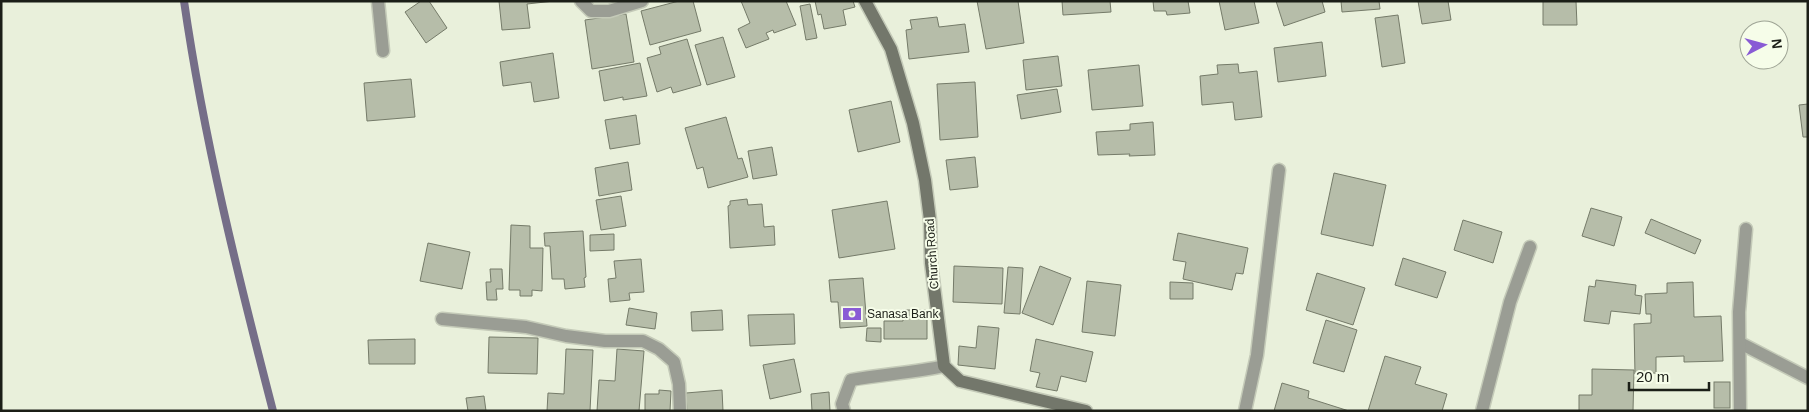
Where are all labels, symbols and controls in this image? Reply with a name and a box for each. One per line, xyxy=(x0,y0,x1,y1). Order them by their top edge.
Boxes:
north arrow xyxy=(1739,20,1789,70)
text: N xyxy=(1768,38,1785,50)
street label: Church Road xyxy=(923,218,941,290)
bank icon: Sanasa Bank xyxy=(841,303,863,325)
place label: Sanasa Bank xyxy=(867,307,939,321)
scale bar xyxy=(1629,360,1709,392)
text: 20 m xyxy=(1636,368,1669,385)

